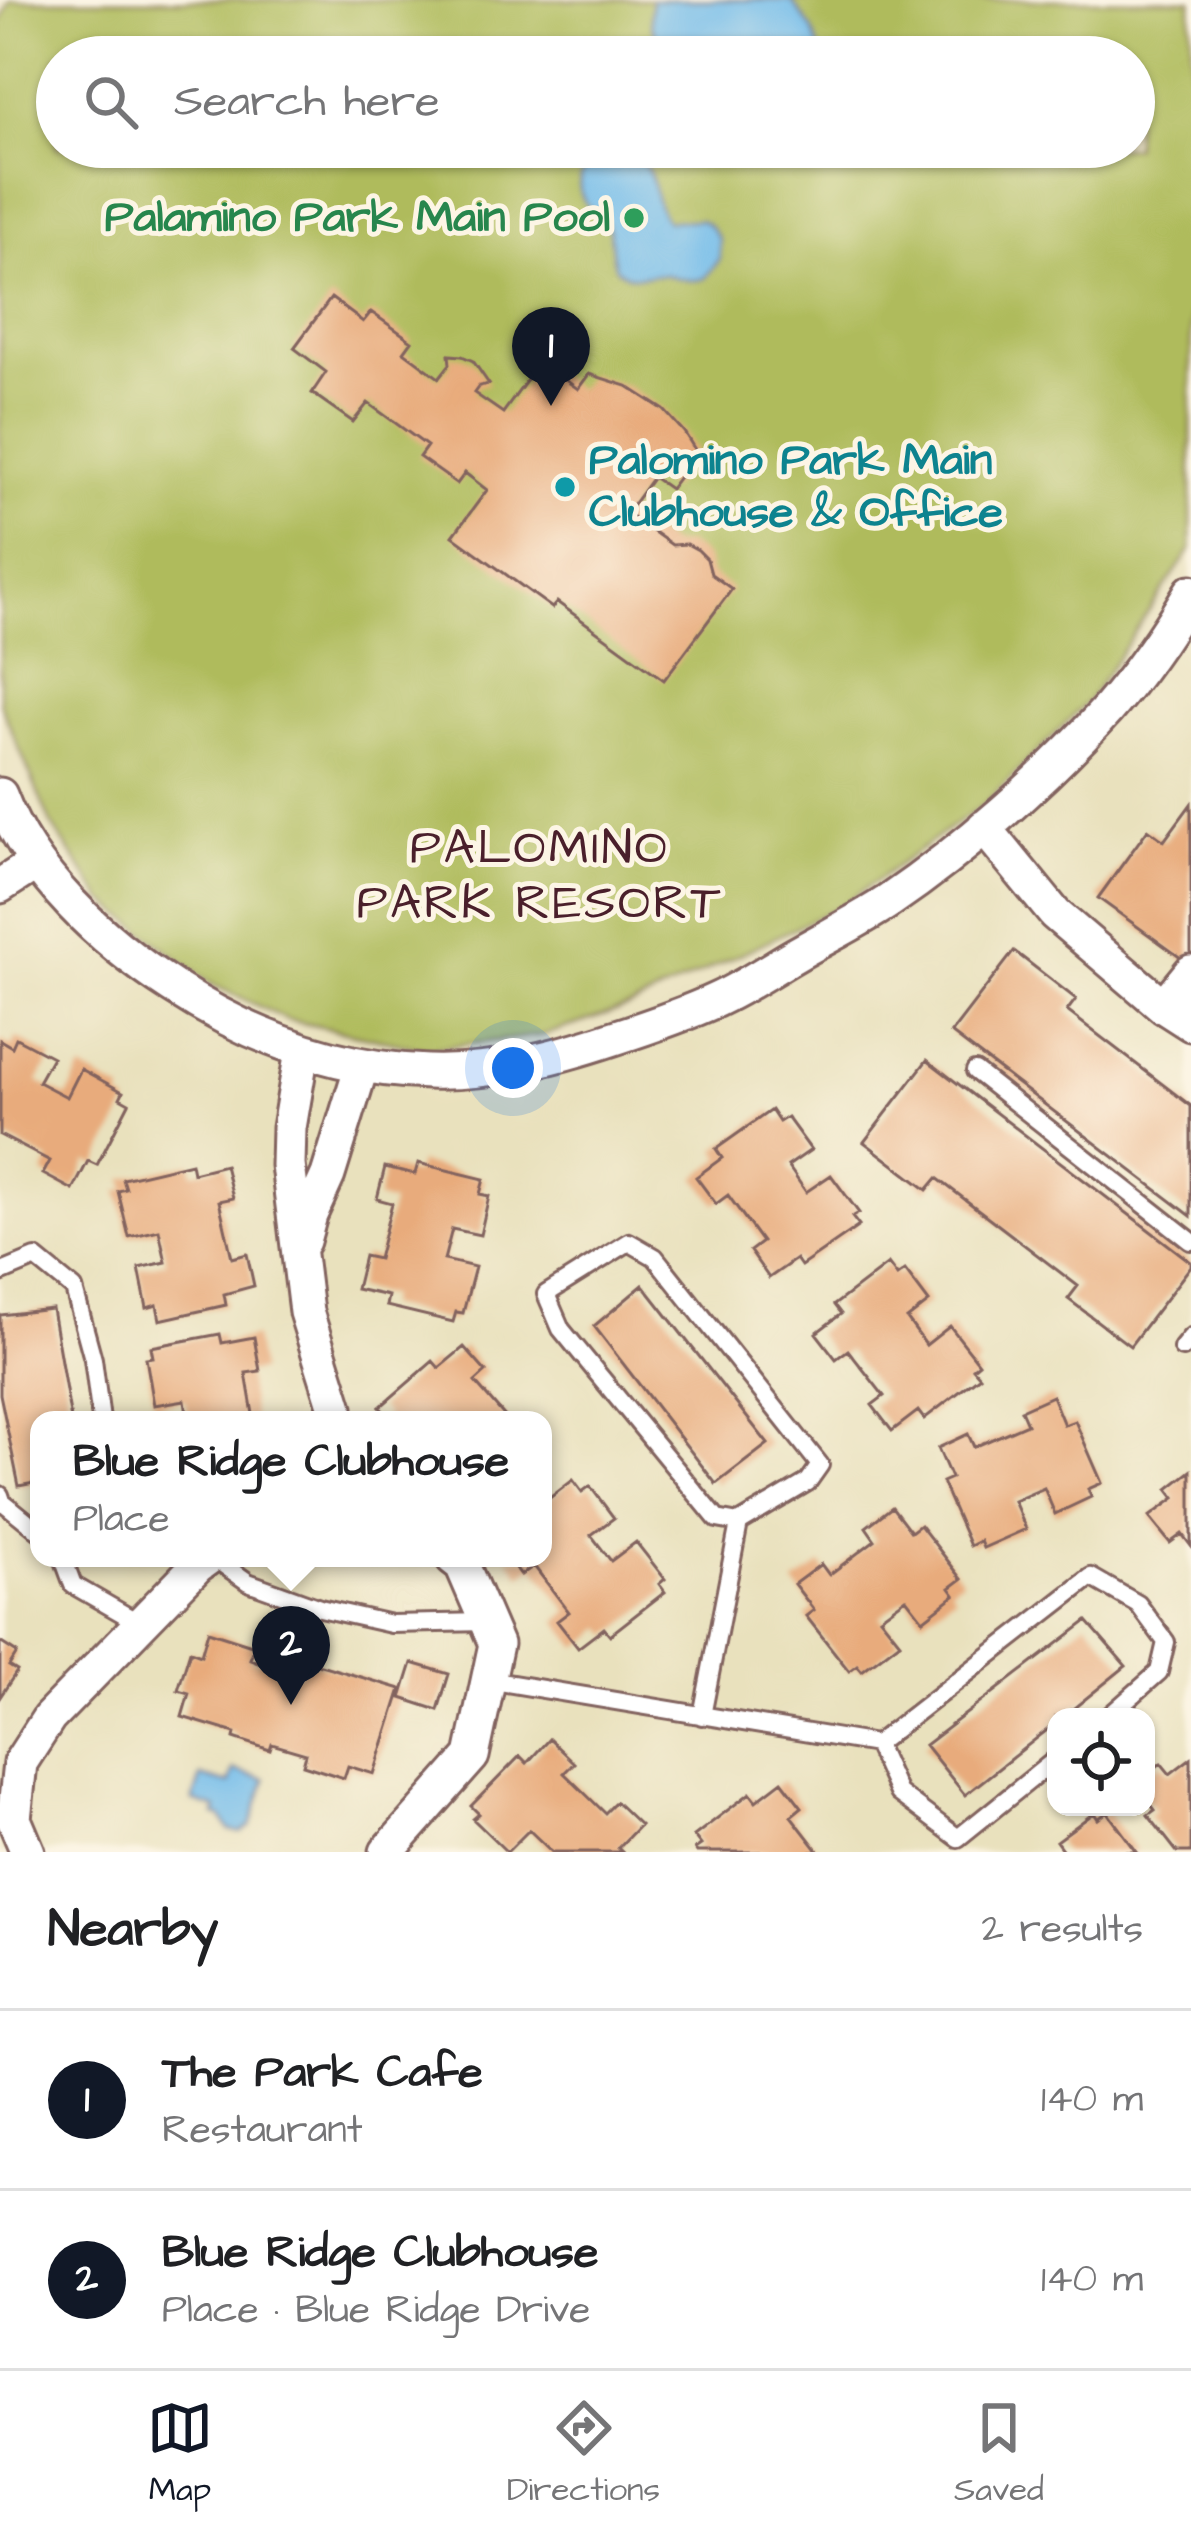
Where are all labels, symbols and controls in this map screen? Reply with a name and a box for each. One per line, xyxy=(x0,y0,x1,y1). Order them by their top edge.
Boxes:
search box xyxy=(36,36,1155,168)
icon: search xyxy=(78,69,144,135)
text: Search here xyxy=(174,71,440,133)
place label: Palamino Park Main Pool xyxy=(105,187,610,249)
marker: Palamino Park Main Pool xyxy=(621,205,647,231)
pin: 1 xyxy=(512,307,590,406)
place label: Palomino Park Main Clubhouse & Office xyxy=(589,430,1003,544)
marker: Palomino Park Main Clubhouse & Office xyxy=(552,474,578,500)
district label: PALOMINO PARK RESORT xyxy=(357,816,723,937)
your location xyxy=(483,1038,543,1098)
popup xyxy=(30,1411,552,1567)
text: Blue Ridge Clubhouse xyxy=(73,1431,509,1493)
text: Place xyxy=(73,1493,170,1547)
pin: 2 xyxy=(252,1606,330,1705)
map controls xyxy=(1047,1708,1155,1816)
button: locate xyxy=(1047,1708,1155,1816)
text: Nearby xyxy=(48,1895,218,1966)
text: 2 results xyxy=(982,1903,1143,1957)
text: The Park Cafe xyxy=(162,2042,483,2104)
text: 1 xyxy=(85,2073,90,2127)
text: 140 m xyxy=(1041,2073,1143,2127)
text: Restaurant xyxy=(162,2104,363,2158)
text: Blue Ridge Clubhouse xyxy=(162,2222,598,2284)
text: 2 xyxy=(76,2253,98,2307)
text: 140 m xyxy=(1041,2253,1143,2307)
text: Place · Blue Ridge Drive xyxy=(162,2284,590,2338)
tab: Map xyxy=(147,2395,213,2513)
tab: Directions xyxy=(507,2395,660,2513)
tab: Saved xyxy=(954,2395,1044,2513)

